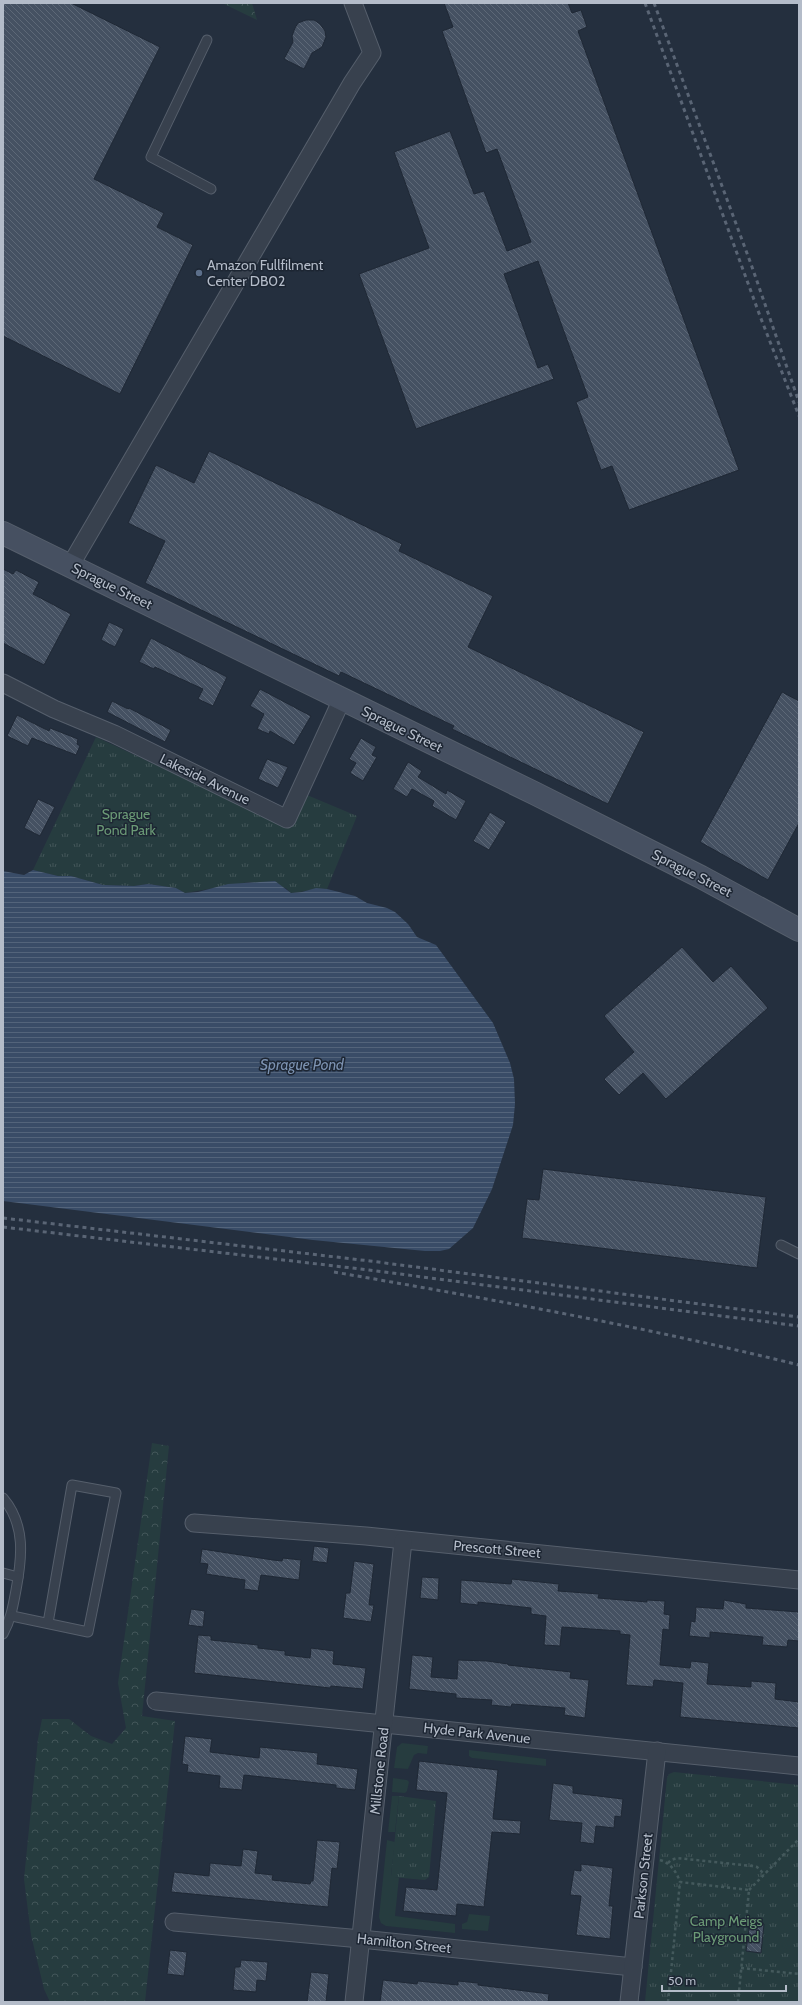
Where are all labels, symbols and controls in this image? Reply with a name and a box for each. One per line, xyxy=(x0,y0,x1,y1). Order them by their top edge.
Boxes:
place label: Amazon Fullfilment Center DB02 xyxy=(207,256,324,290)
marker: Amazon Fullfilment Center DB02 xyxy=(194,268,204,278)
street label: Sprague Street xyxy=(69,559,156,613)
street label: Sprague Street xyxy=(359,702,446,756)
street label: Lakeside Avenue xyxy=(157,749,253,809)
park label: Sprague Pond Park xyxy=(96,805,156,839)
street label: Sprague Street xyxy=(649,845,735,901)
water label: Sprague Pond xyxy=(260,1056,345,1074)
street label: Prescott Street xyxy=(453,1536,542,1562)
street label: Hyde Park Avenue xyxy=(423,1718,531,1748)
street label: Millstone Road xyxy=(365,1727,393,1815)
street label: Parkson Street xyxy=(630,1832,656,1920)
park label: Camp Meigs Playground xyxy=(690,1912,763,1946)
street label: Hamilton Street xyxy=(356,1929,452,1957)
scale bar xyxy=(662,1967,786,1993)
text: 50 m xyxy=(668,1973,696,1988)

